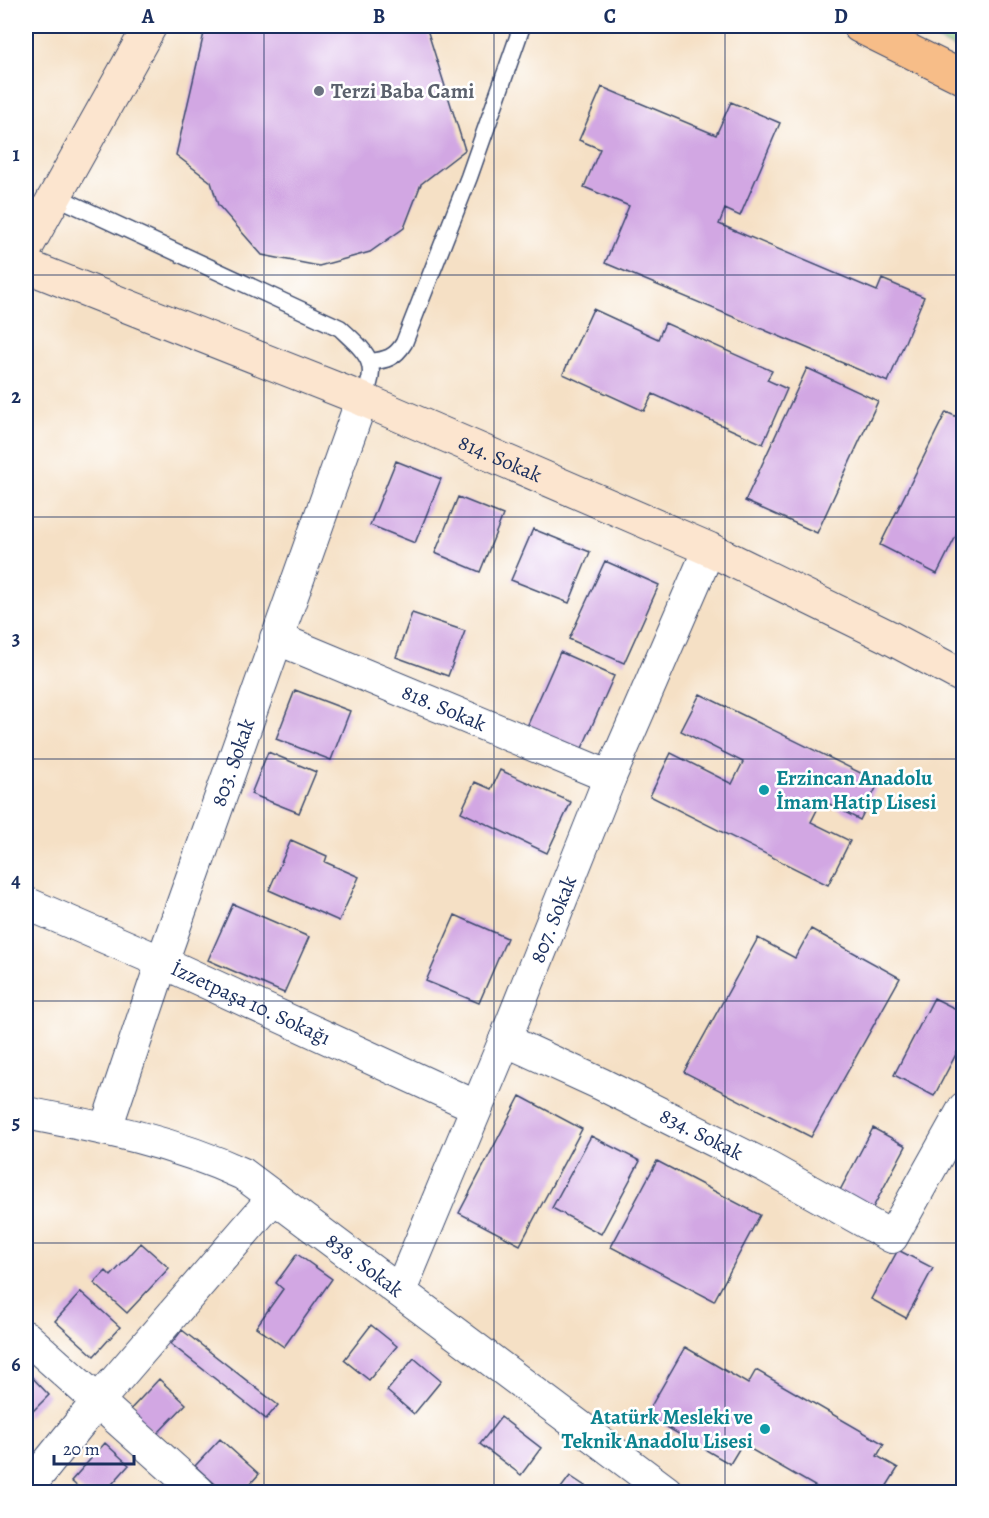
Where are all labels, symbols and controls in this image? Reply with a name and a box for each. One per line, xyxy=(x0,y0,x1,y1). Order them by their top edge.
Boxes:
text: A xyxy=(141,3,155,30)
text: B xyxy=(373,3,385,30)
text: C xyxy=(604,3,616,30)
text: D xyxy=(834,3,848,30)
place label: Terzi Baba Cami xyxy=(331,77,474,105)
marker: Terzi Baba Cami xyxy=(312,84,326,98)
text: 1 xyxy=(12,141,20,168)
text: 2 xyxy=(11,383,21,410)
street label: 814. Sokak xyxy=(454,428,547,489)
text: 3 xyxy=(12,625,20,652)
street label: 818. Sokak xyxy=(397,678,491,738)
street label: 803. Sokak xyxy=(204,714,262,810)
place label: Erzincan Anadolu İmam Hatip Lisesi xyxy=(776,764,936,816)
marker: Erzincan Anadolu İmam Hatip Lisesi xyxy=(757,783,771,797)
text: 4 xyxy=(11,867,21,894)
street label: 807. Sokak xyxy=(523,871,583,967)
street label: İzzetpaşa 10. Sokağı xyxy=(167,954,335,1052)
street label: 834. Sokak xyxy=(655,1102,749,1167)
text: 5 xyxy=(12,1109,20,1136)
street label: 838. Sokak xyxy=(320,1227,410,1304)
text: 6 xyxy=(11,1351,21,1378)
place label: Atatürk Mesleki ve Teknik Anadolu Lisesi xyxy=(562,1403,753,1455)
marker: Atatürk Mesleki ve Teknik Anadolu Lisesi xyxy=(758,1422,772,1436)
scale bar xyxy=(54,1428,134,1466)
text: 20 m xyxy=(63,1437,100,1461)

